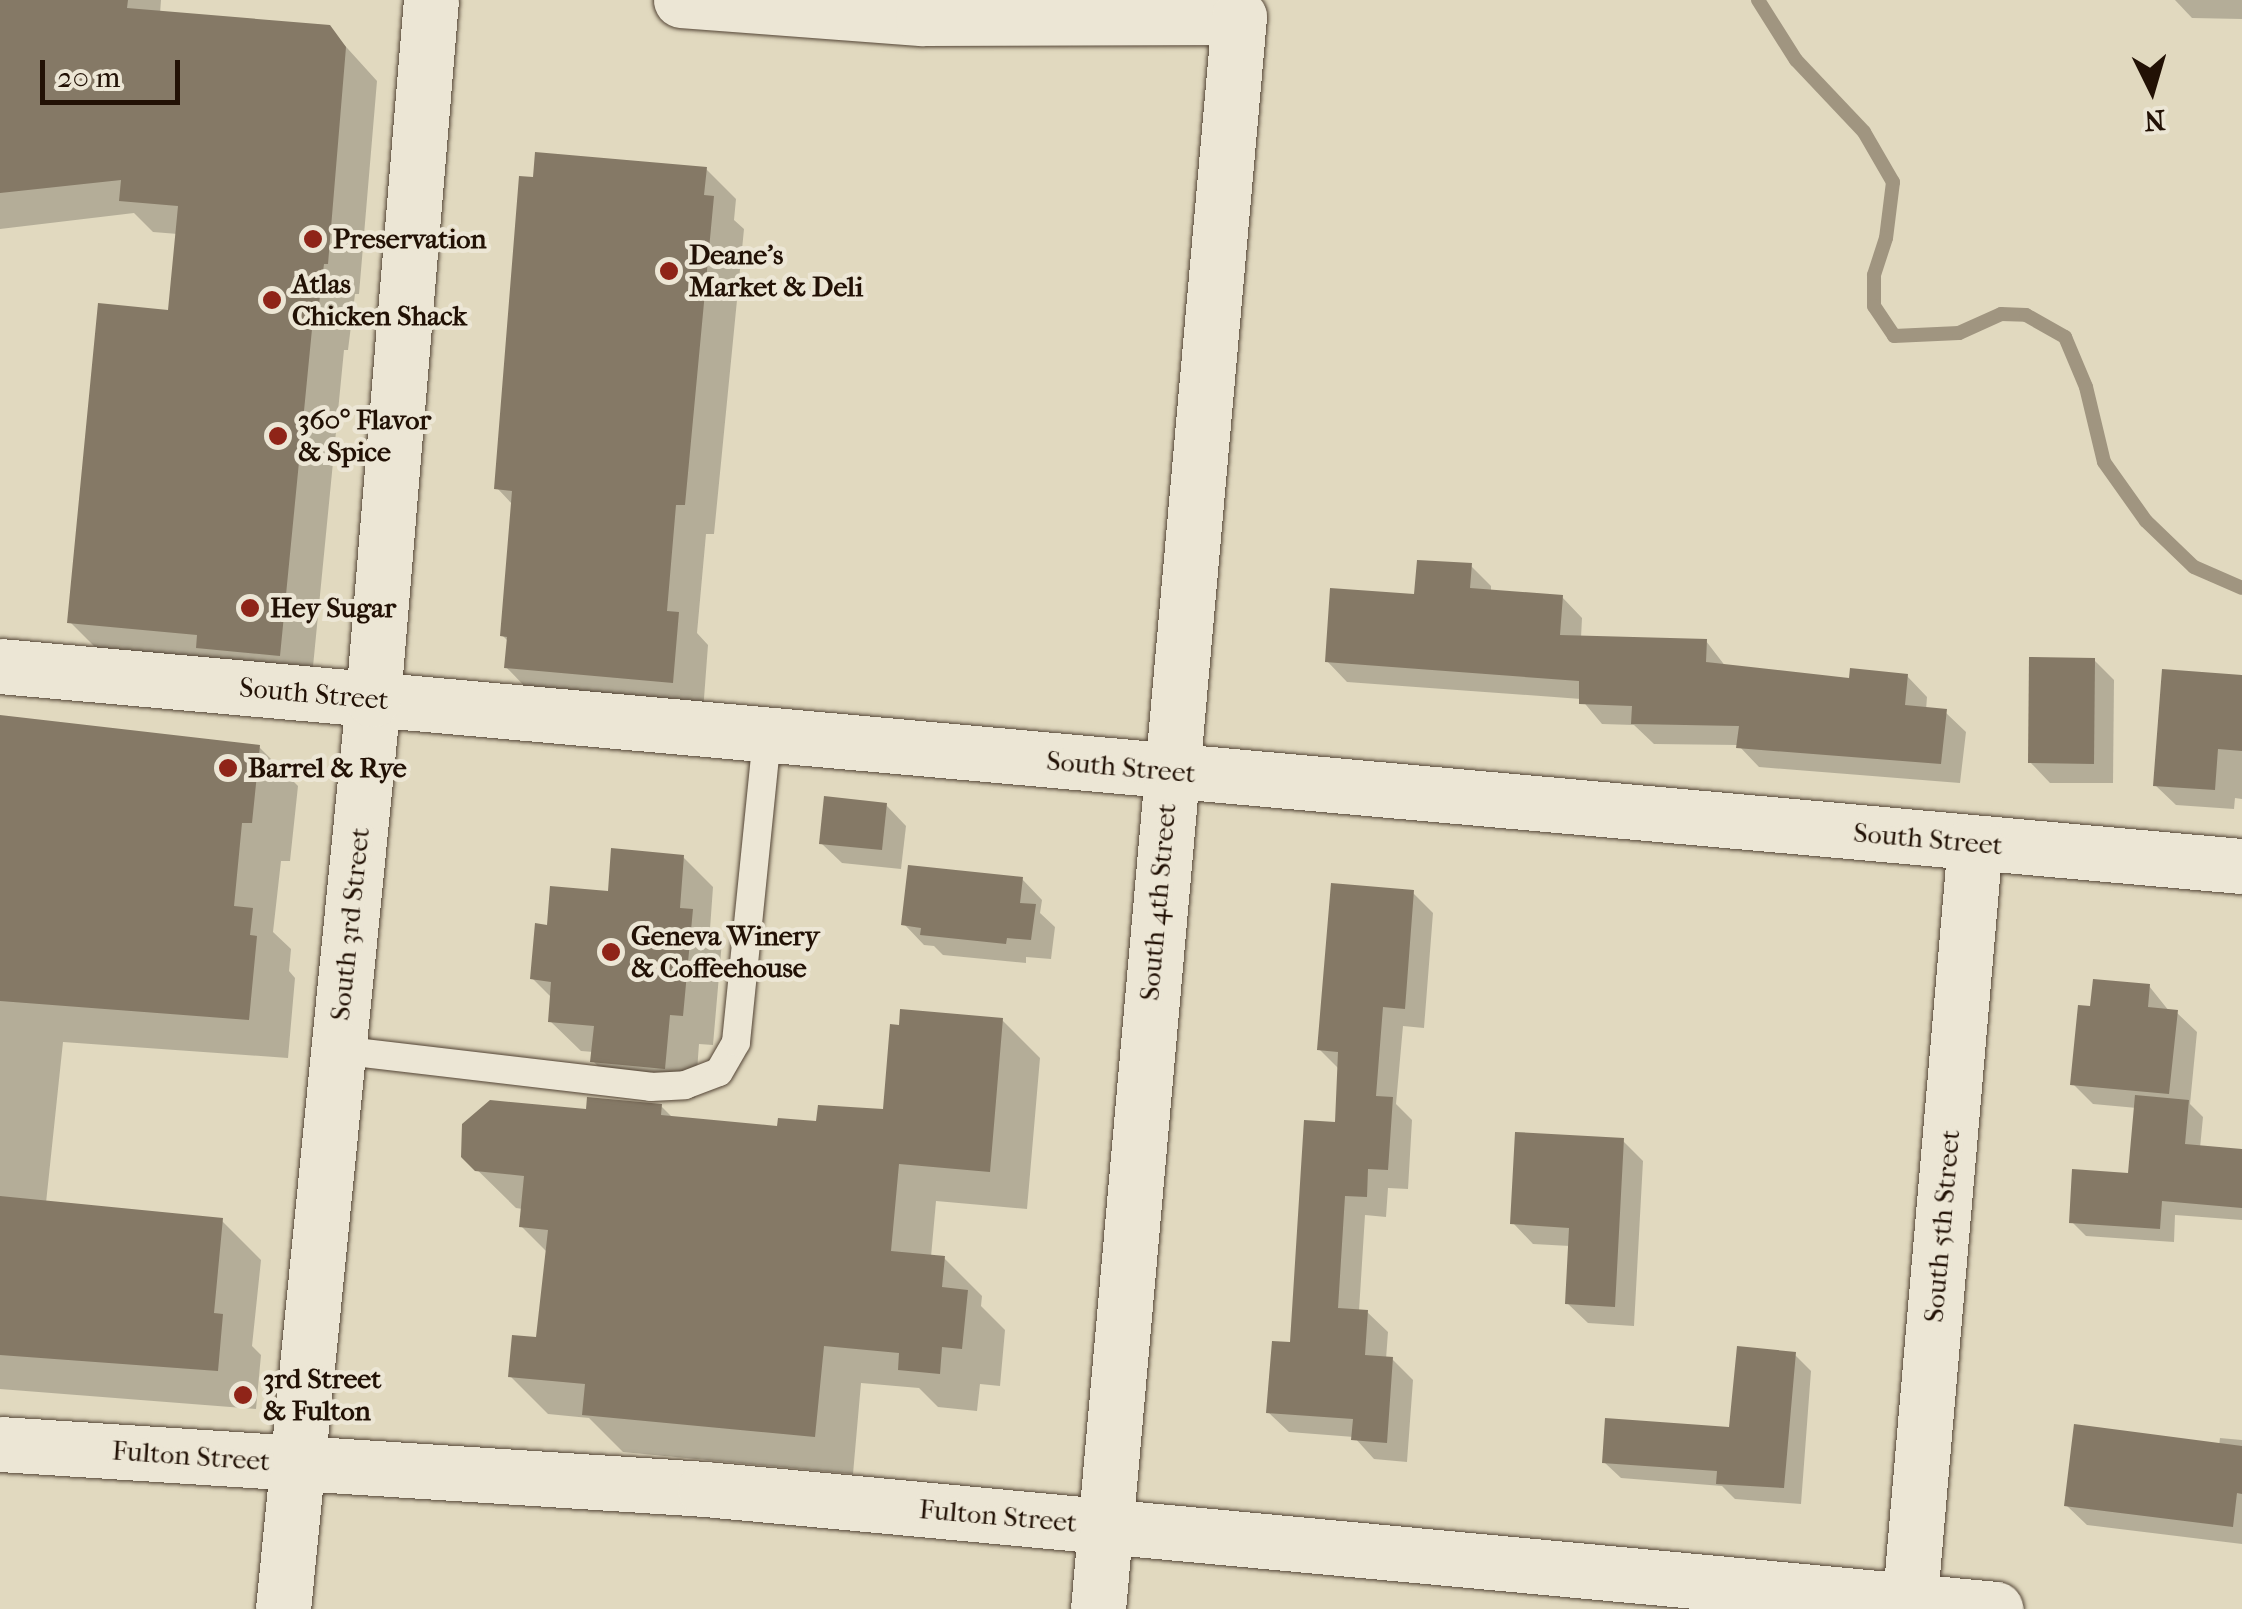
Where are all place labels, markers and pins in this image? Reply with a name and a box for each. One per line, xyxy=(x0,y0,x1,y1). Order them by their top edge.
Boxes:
place label: Preservation xyxy=(333,222,487,256)
marker: Preservation xyxy=(302,228,324,250)
place label: Deane's Market & Deli xyxy=(689,238,863,304)
marker: Deane's Market & Deli xyxy=(658,260,680,282)
place label: Atlas Chicken Shack xyxy=(292,267,467,333)
marker: Atlas Chicken Shack xyxy=(261,289,283,311)
place label: 360° Flavor & Spice xyxy=(298,403,431,469)
marker: 360° Flavor & Spice xyxy=(267,425,289,447)
place label: Hey Sugar xyxy=(270,591,396,625)
marker: Hey Sugar xyxy=(239,597,261,619)
place label: Barrel & Rye xyxy=(248,751,407,785)
marker: Barrel & Rye xyxy=(217,757,239,779)
place label: Geneva Winery & Coffeehouse xyxy=(631,919,819,985)
marker: Geneva Winery & Coffeehouse xyxy=(600,941,622,963)
place label: 3rd Street & Fulton xyxy=(263,1362,381,1428)
marker: 3rd Street & Fulton xyxy=(232,1384,254,1406)

